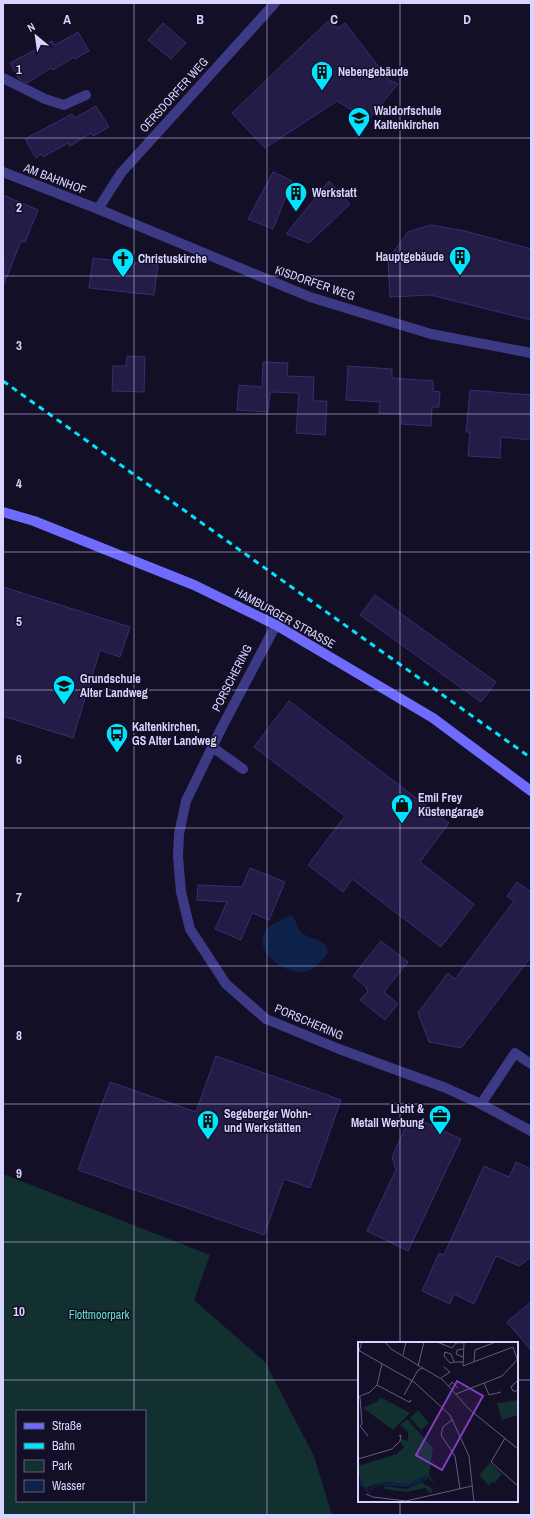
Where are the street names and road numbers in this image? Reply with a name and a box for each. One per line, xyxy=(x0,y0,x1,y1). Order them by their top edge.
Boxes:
street label: OERSDORFER WEG xyxy=(136,54,212,136)
street label: AM BAHNHOF xyxy=(21,159,88,198)
street label: KISDORFER WEG xyxy=(273,262,357,304)
street label: HAMBURGER STRASSE xyxy=(232,584,338,652)
street label: PORSCHERING xyxy=(208,642,256,714)
street label: PORSCHERING xyxy=(272,1000,346,1044)

